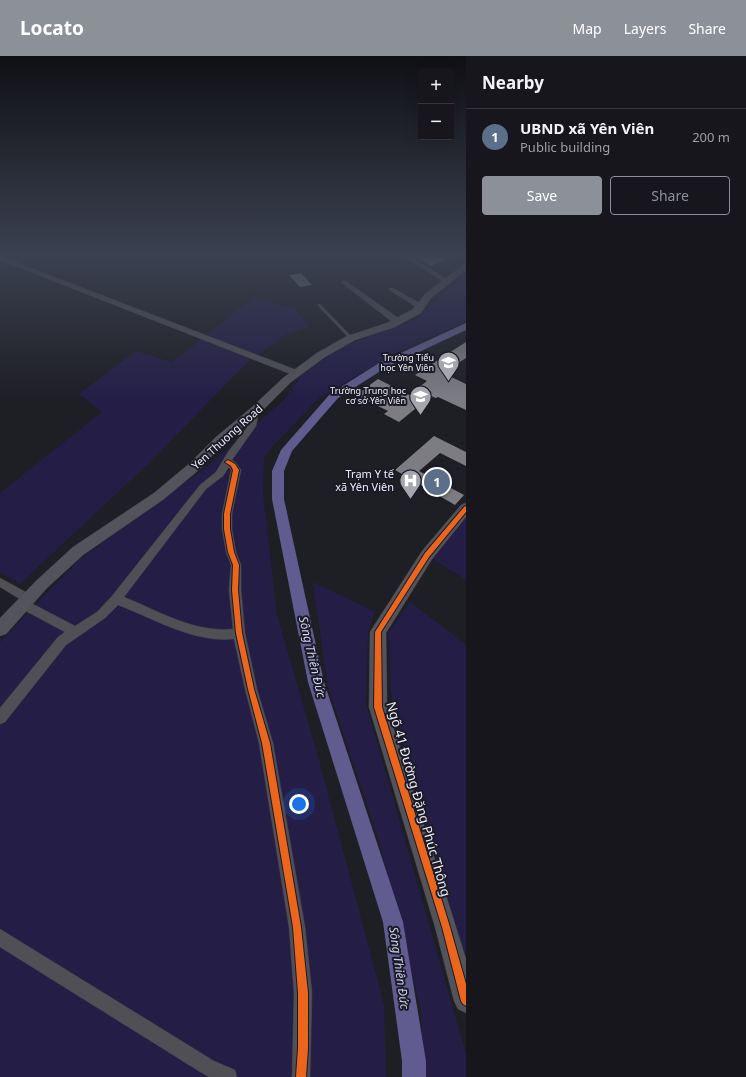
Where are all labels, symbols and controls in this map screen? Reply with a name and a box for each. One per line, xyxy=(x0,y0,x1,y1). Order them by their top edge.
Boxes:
text: Locato xyxy=(20,15,84,41)
text: Map xyxy=(573,19,602,38)
text: Layers xyxy=(624,19,666,38)
text: Share xyxy=(688,19,726,38)
map controls xyxy=(418,68,454,140)
button: + xyxy=(418,68,454,104)
text: Nearby xyxy=(482,71,544,94)
button: − xyxy=(418,104,454,140)
text: UBND xã Yên Viên xyxy=(520,118,654,138)
text: 1 xyxy=(491,128,499,146)
text: 200 m xyxy=(692,128,730,146)
text: Public building xyxy=(520,138,610,156)
button: Save xyxy=(482,176,602,215)
button: Share xyxy=(610,176,730,215)
school or university icon: Trường Tiểu học Yên Viên xyxy=(436,350,462,383)
place label: Trường Tiểu học Yên Viên xyxy=(380,351,434,374)
school or university icon: Trường Trung học cơ sở Yên Viên xyxy=(408,383,434,416)
place label: Trường Trung học cơ sở Yên Viên xyxy=(330,384,407,407)
street label: Yen Thuong Road xyxy=(188,401,265,473)
place label: Trạm Y tế xã Yên Viên xyxy=(335,466,395,494)
hospital icon: Trạm Y tế xã Yên Viên xyxy=(397,467,423,500)
pin: 1 xyxy=(424,467,450,497)
water label: Sông Thiên Đức xyxy=(295,615,330,700)
street label: Ngõ 41 Đường Đặng Phúc Thông xyxy=(383,699,455,899)
your location xyxy=(289,794,309,814)
water label: Sông Thiên Đức xyxy=(385,926,414,1011)

